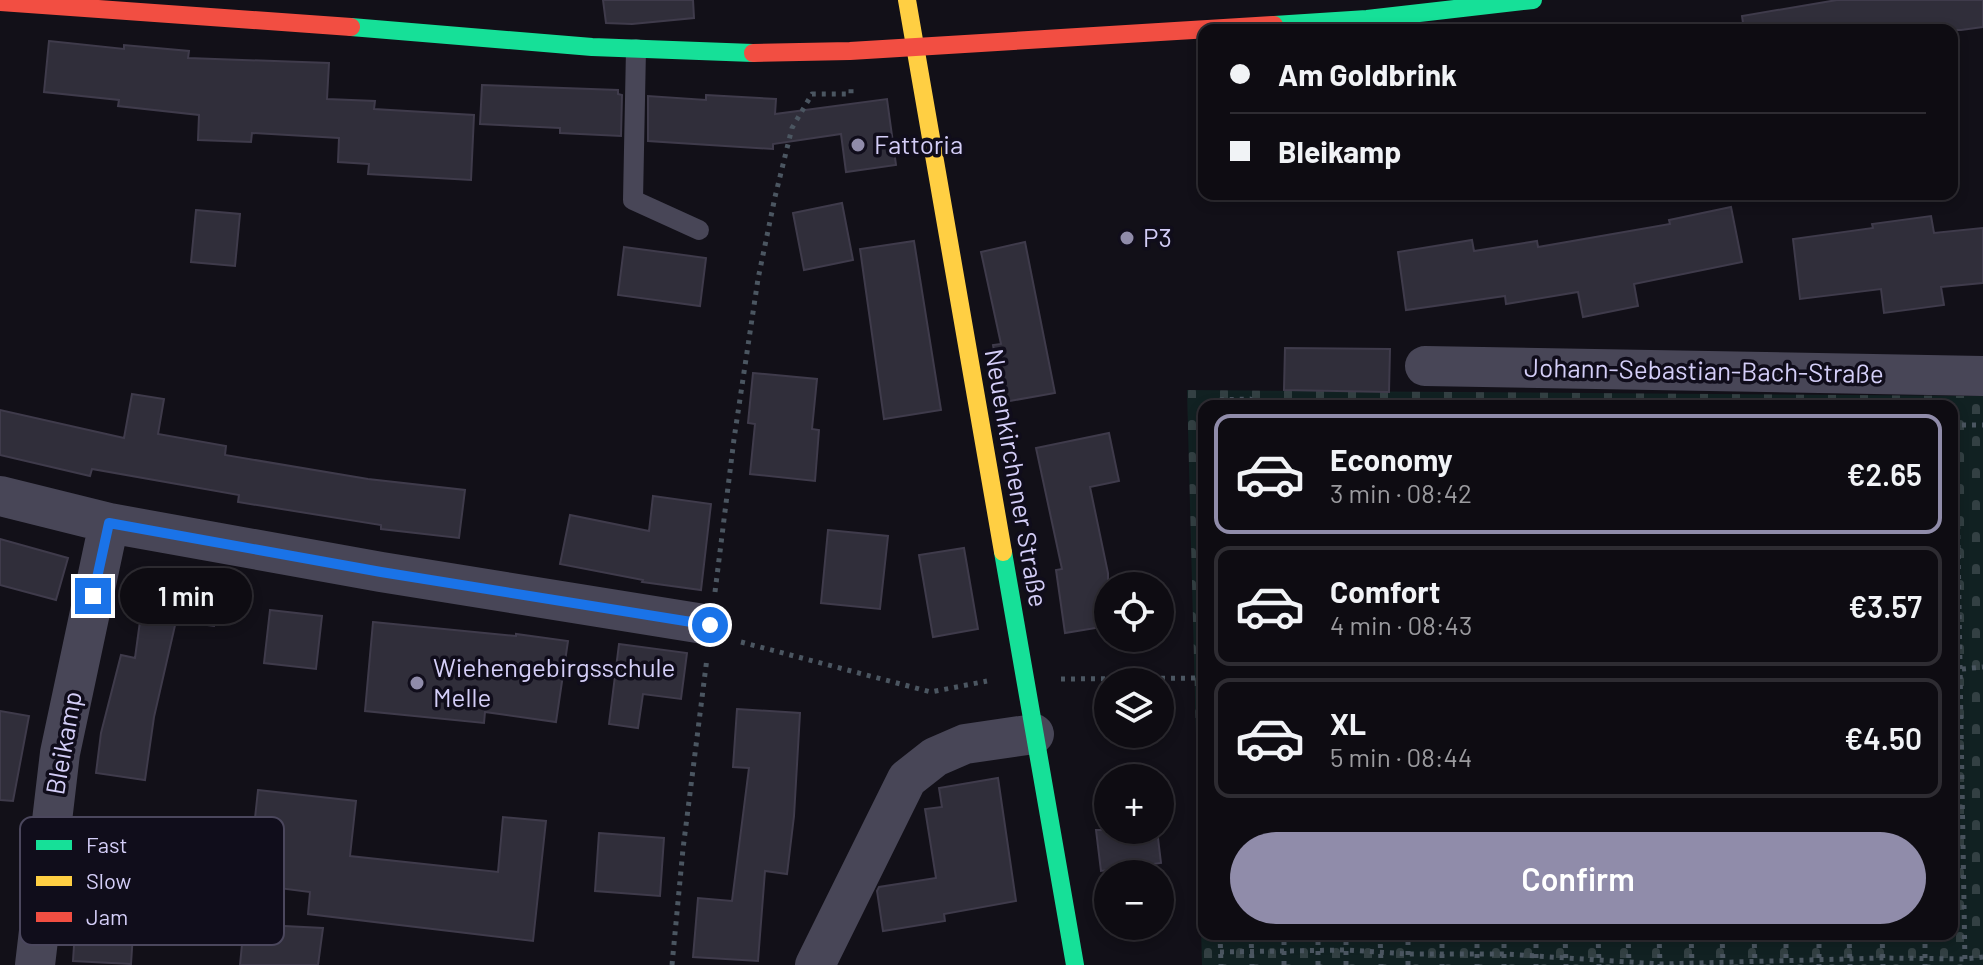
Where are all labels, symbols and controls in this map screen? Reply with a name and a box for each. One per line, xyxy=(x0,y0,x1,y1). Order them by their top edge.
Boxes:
text: Am Goldbrink xyxy=(1278,56,1457,92)
place label: Fattoria xyxy=(874,128,963,159)
text: Bleikamp xyxy=(1278,133,1401,169)
marker: Fattoria xyxy=(849,136,867,154)
place label: P3 xyxy=(1143,221,1172,252)
marker: P3 xyxy=(1118,229,1136,247)
street label: Neuenkirchener Straße xyxy=(980,346,1055,609)
street label: Johann-Sebastian-Bach-Straße xyxy=(1524,351,1884,388)
icon: car xyxy=(1234,438,1306,510)
text: Economy xyxy=(1330,441,1453,477)
text: €2.65 xyxy=(1846,456,1922,492)
text: 3 min · 08:42 xyxy=(1330,477,1472,508)
callout: 1 min xyxy=(121,568,253,624)
icon: car xyxy=(1234,570,1306,642)
map controls xyxy=(1094,572,1174,940)
button: locate xyxy=(1094,572,1174,652)
text: Comfort xyxy=(1330,573,1440,609)
route end xyxy=(75,578,111,614)
text: 1 min xyxy=(158,580,214,611)
text: €3.57 xyxy=(1848,588,1922,624)
route start xyxy=(692,607,728,643)
text: 4 min · 08:43 xyxy=(1330,609,1472,640)
place label: Wiehengebirgsschule Melle xyxy=(433,651,675,712)
button: layers xyxy=(1094,668,1174,748)
marker: Wiehengebirgsschule Melle xyxy=(408,674,426,692)
street label: Bleikamp xyxy=(38,688,87,797)
icon: car xyxy=(1234,702,1306,774)
text: XL xyxy=(1330,705,1366,741)
text: €4.50 xyxy=(1844,720,1922,756)
text: 5 min · 08:44 xyxy=(1330,741,1472,772)
button: + xyxy=(1094,764,1174,844)
legend xyxy=(20,817,284,945)
text: Fast xyxy=(86,831,128,857)
button: Confirm xyxy=(1230,832,1926,924)
button: − xyxy=(1094,860,1174,940)
text: Slow xyxy=(86,867,131,893)
text: Jam xyxy=(86,903,128,929)

